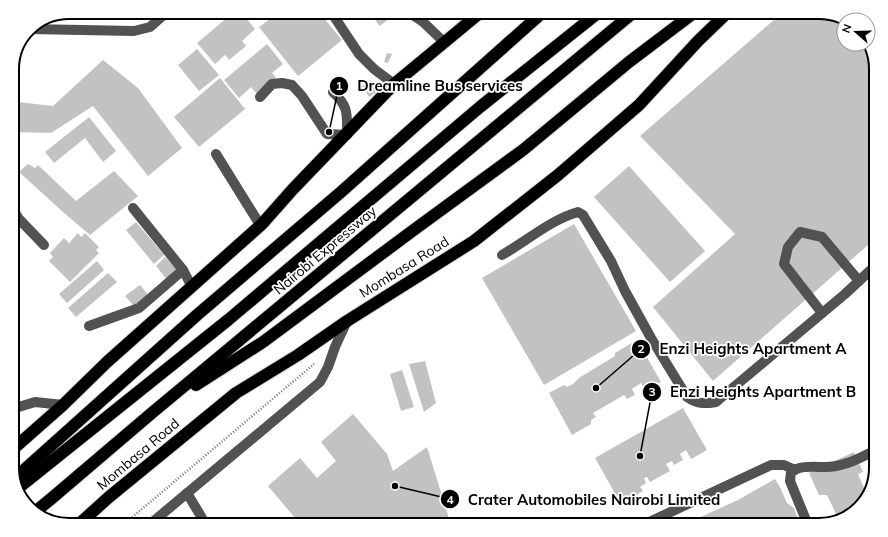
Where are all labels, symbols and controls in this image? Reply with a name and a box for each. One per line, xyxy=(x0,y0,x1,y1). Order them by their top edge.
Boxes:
north arrow xyxy=(836,12,876,52)
text: N xyxy=(839,22,855,35)
callout: Dreamline Bus services xyxy=(329,73,531,100)
text: Dreamline Bus services xyxy=(357,76,523,95)
text: 1 xyxy=(335,78,343,93)
street label: Nairobi Expressway xyxy=(270,201,381,298)
street label: Mombasa Road xyxy=(356,232,452,302)
callout: Enzi Heights Apartment A xyxy=(631,336,854,363)
text: Enzi Heights Apartment A xyxy=(660,339,847,358)
text: 2 xyxy=(637,341,645,356)
callout: Enzi Heights Apartment B xyxy=(642,378,864,405)
text: Enzi Heights Apartment B xyxy=(670,382,856,401)
text: 3 xyxy=(648,384,656,399)
street label: Mombasa Road xyxy=(93,414,183,494)
callout: Crater Automobiles Nairobi Limited xyxy=(440,486,728,513)
text: Crater Automobiles Nairobi Limited xyxy=(468,490,720,509)
text: 4 xyxy=(446,492,454,507)

